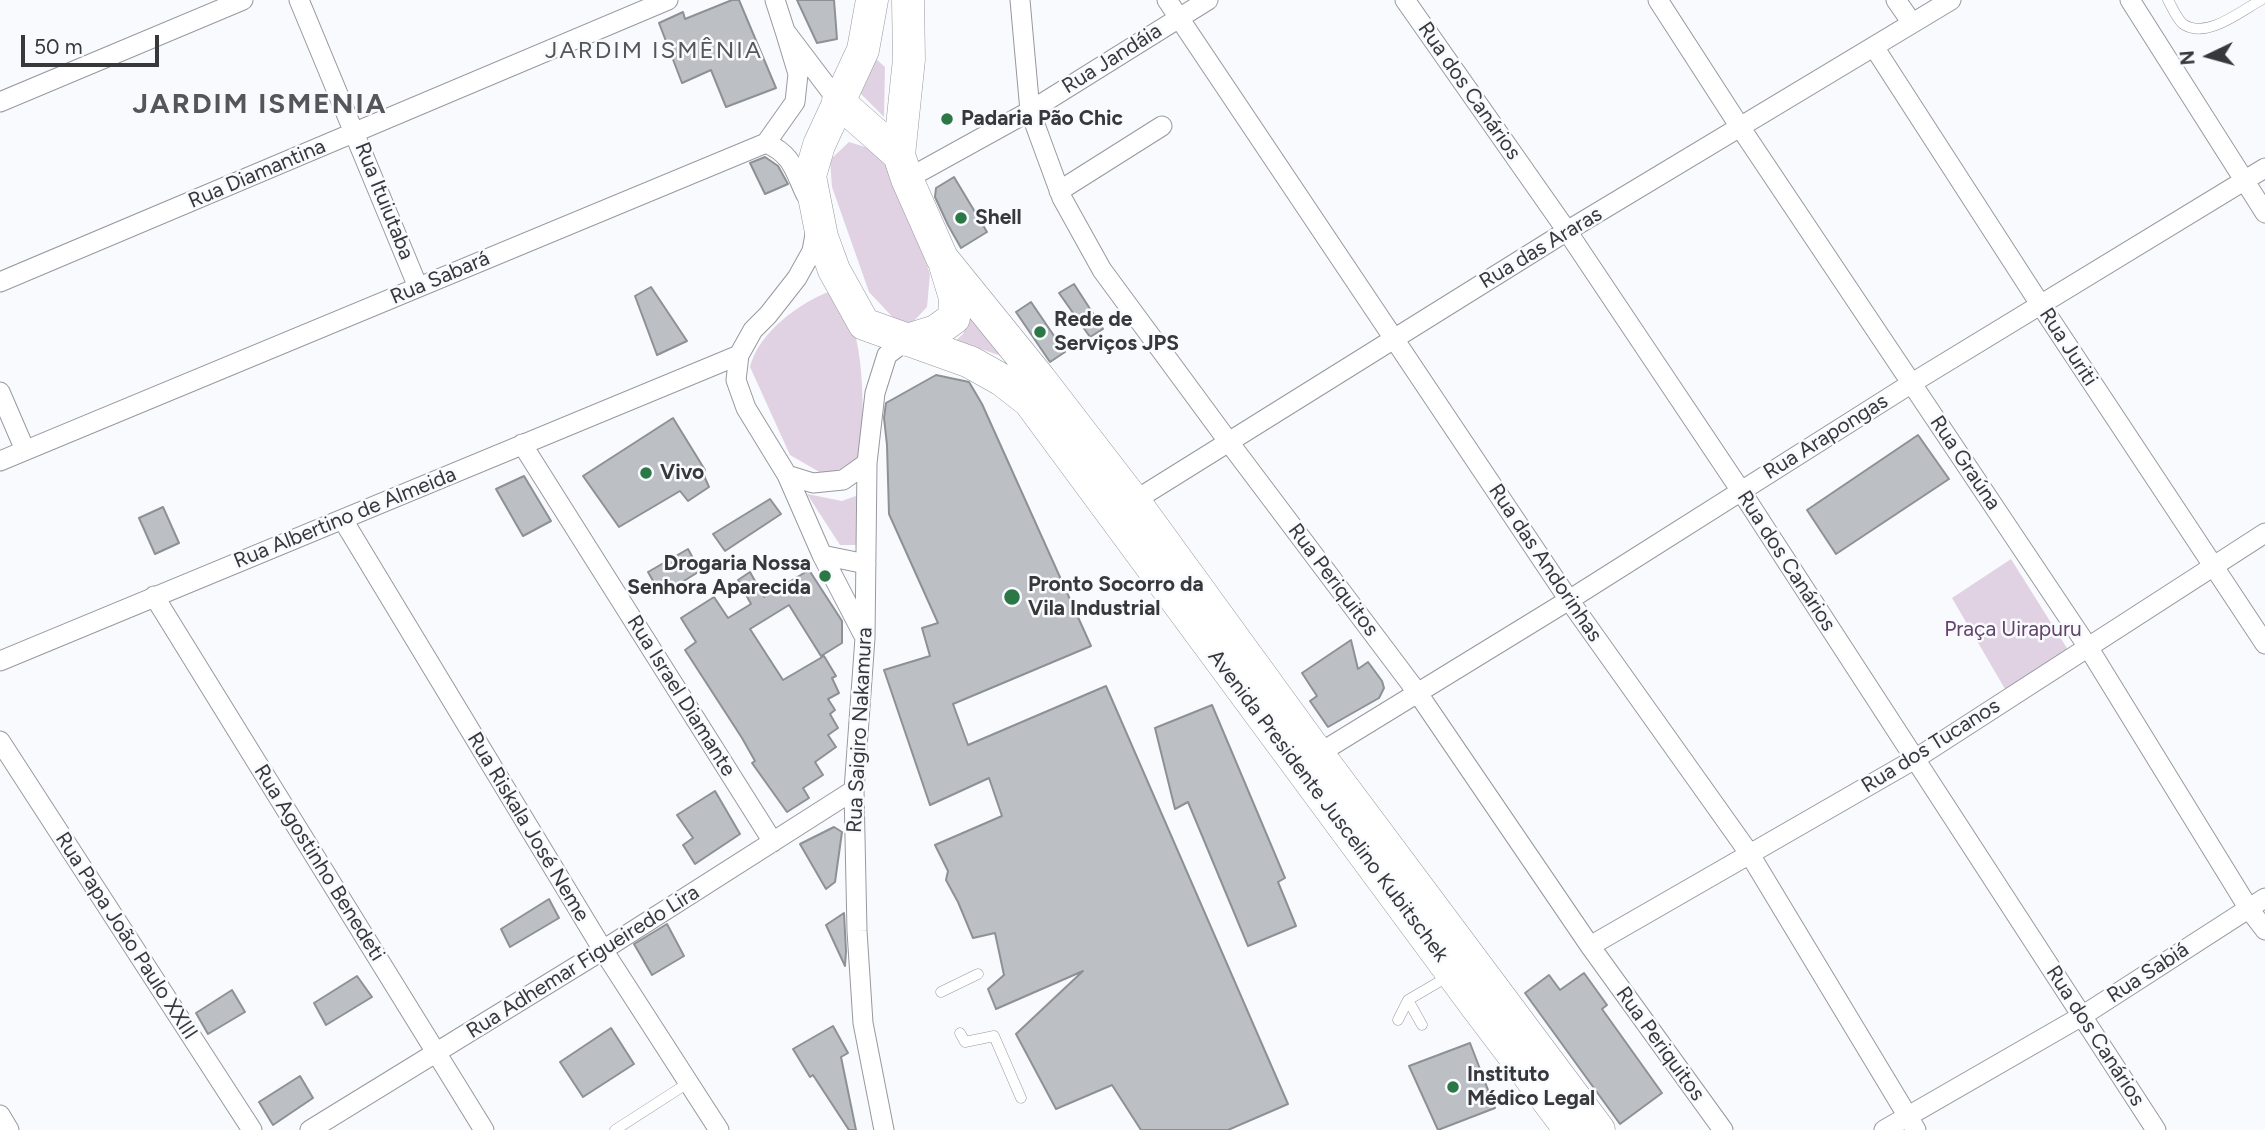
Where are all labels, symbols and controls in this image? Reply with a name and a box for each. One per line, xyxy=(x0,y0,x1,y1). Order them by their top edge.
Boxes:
street label: Rua dos Canários xyxy=(1412,17,1526,165)
street label: Rua Jandáia xyxy=(1058,18,1166,100)
scale bar xyxy=(24,21,163,65)
north arrow xyxy=(2174,21,2244,91)
text: 50 m xyxy=(34,34,83,59)
district label: JARDIM ISMÊNIA xyxy=(547,37,761,65)
text: N xyxy=(2175,50,2200,66)
district label: JARDIM ISMENIA xyxy=(134,88,386,122)
place label: Padaria Pão Chic xyxy=(961,106,1123,132)
marker: Padaria Pão Chic xyxy=(939,111,955,127)
street label: Rua Diamantina xyxy=(185,134,329,214)
street label: Rua Ituiutaba xyxy=(349,139,419,263)
street label: Rua das Araras xyxy=(1475,202,1607,294)
place label: Shell xyxy=(975,205,1022,231)
marker: Shell xyxy=(953,210,969,226)
street label: Rua Sabará xyxy=(387,246,493,310)
street label: Rua Juriti xyxy=(2033,303,2103,391)
place label: Rede de Serviços JPS xyxy=(1054,307,1179,357)
marker: Rede de Serviços JPS xyxy=(1032,324,1048,340)
street label: Rua Arapongas xyxy=(1759,389,1893,485)
street label: Rua Graúna xyxy=(1924,411,2006,515)
place label: Vivo xyxy=(660,460,704,486)
street label: Rua Albertino de Almeida xyxy=(230,462,460,574)
marker: Vivo xyxy=(638,465,654,481)
street label: Rua das Andorinhas xyxy=(1483,479,1607,647)
street label: Rua dos Canários xyxy=(1731,486,1841,636)
street label: Rua Periquitos xyxy=(1282,519,1384,641)
place label: Drogaria Nossa Senhora Aparecida xyxy=(627,551,811,601)
marker: Drogaria Nossa Senhora Aparecida xyxy=(817,568,833,584)
place label: Pronto Socorro da Vila Industrial xyxy=(1028,572,1204,622)
marker: Pronto Socorro da Vila Industrial xyxy=(1002,587,1022,607)
street label: Rua Israel Diamante xyxy=(621,611,741,781)
park label: Praça Uirapuru xyxy=(1944,617,2082,643)
street label: Rua Saigiro Nakamura xyxy=(842,627,878,833)
street label: Avenida Presidente Juscelino Kubitschek xyxy=(1202,645,1454,967)
street label: Rua dos Tucanos xyxy=(1857,693,2005,799)
street label: Rua Riskala José Neme xyxy=(462,728,594,926)
street label: Rua Agostinho Benedeti xyxy=(248,760,390,966)
street label: Rua Papa João Paulo XXIII xyxy=(50,828,202,1044)
street label: Rua Adhemar Figueiredo Lira xyxy=(462,880,704,1044)
street label: Rua Sabiá xyxy=(2102,937,2194,1009)
street label: Rua dos Canários xyxy=(2040,961,2150,1111)
street label: Rua Periquitos xyxy=(1610,982,1710,1106)
place label: Instituto Médico Legal xyxy=(1467,1062,1595,1112)
marker: Instituto Médico Legal xyxy=(1445,1079,1461,1095)

